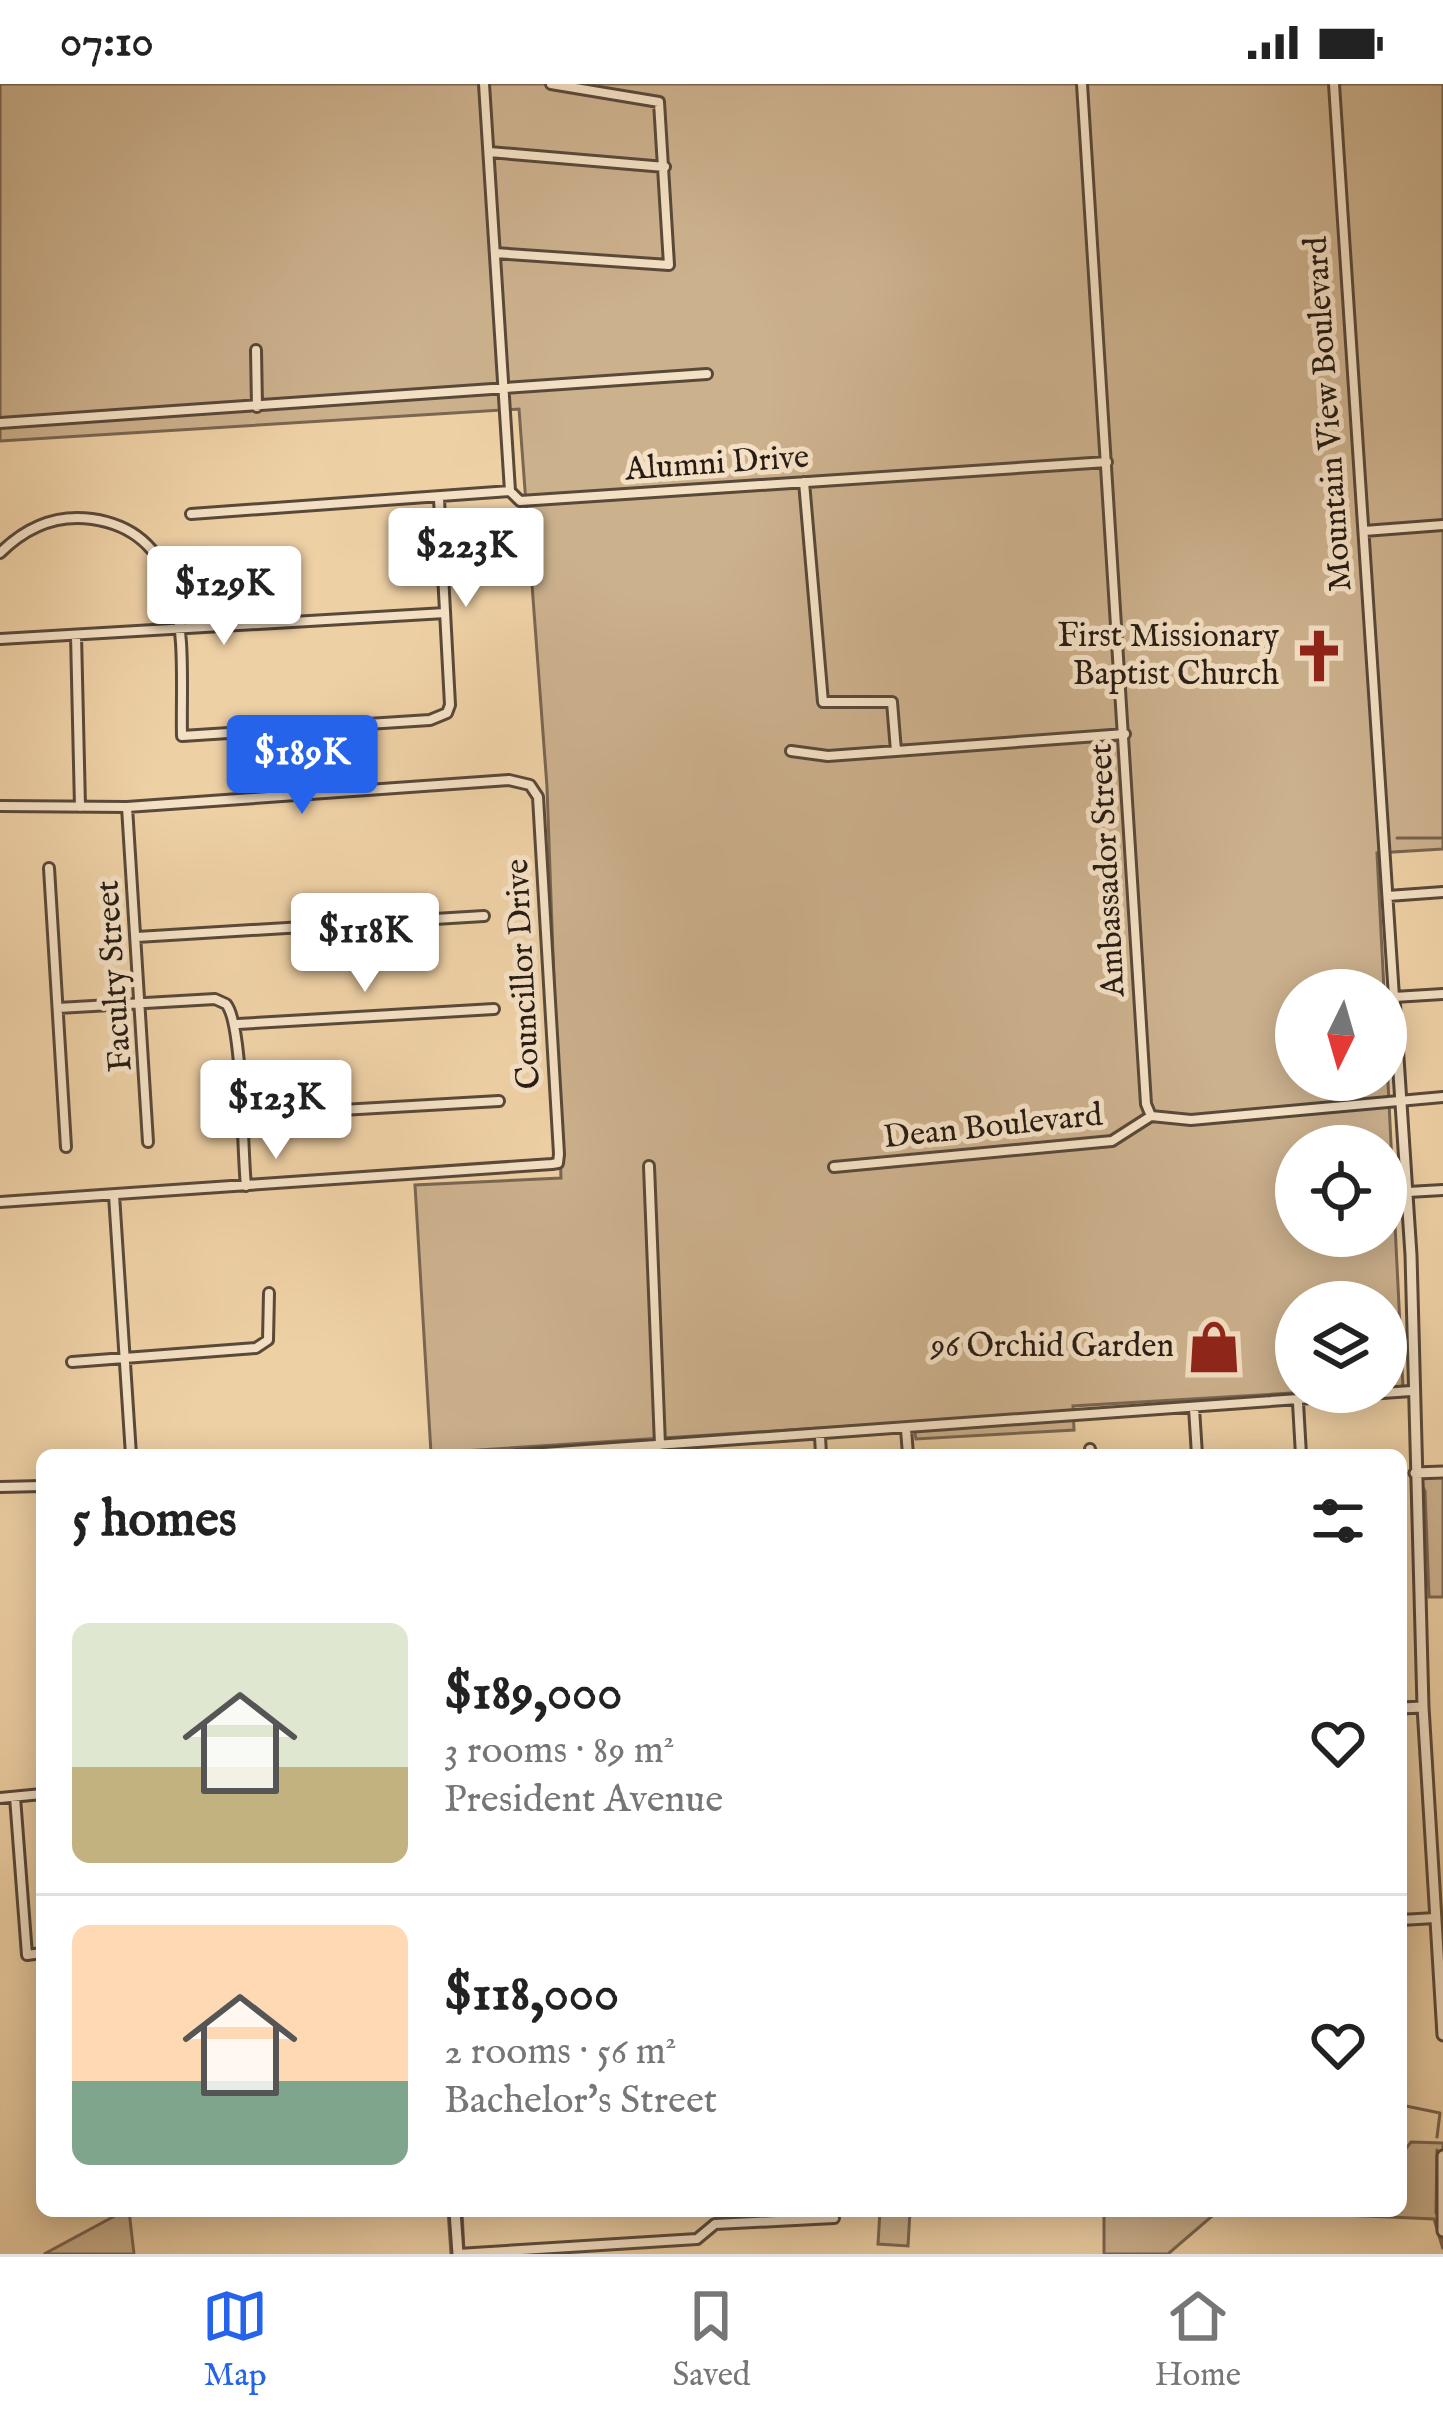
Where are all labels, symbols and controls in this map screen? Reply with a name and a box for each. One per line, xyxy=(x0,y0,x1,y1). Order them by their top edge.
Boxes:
text: 07:10 xyxy=(60,14,154,71)
street label: Mountain View Boulevard xyxy=(1296,235,1362,593)
street label: Alumni Drive xyxy=(623,437,810,491)
pin: $223K xyxy=(382,508,550,610)
text: $223K xyxy=(416,522,516,571)
pin: $129K xyxy=(140,546,308,648)
text: $129K xyxy=(174,560,274,609)
place label: First Missionary Baptist Church xyxy=(1057,616,1280,696)
church icon: First Missionary Baptist Church xyxy=(1290,627,1348,685)
pin: $189K xyxy=(218,715,386,817)
text: $189K xyxy=(254,729,350,778)
street label: Ambassador Street xyxy=(1080,742,1136,999)
street label: Councillor Drive xyxy=(497,858,551,1090)
street label: Faculty Street xyxy=(87,879,143,1073)
pin: $118K xyxy=(281,893,449,995)
text: $118K xyxy=(318,907,412,956)
north arrow xyxy=(1275,969,1407,1101)
map controls xyxy=(1275,969,1407,1413)
pin: $123K xyxy=(192,1060,360,1162)
text: $123K xyxy=(227,1074,325,1123)
street label: Dean Boulevard xyxy=(881,1095,1105,1159)
button: locate xyxy=(1275,1125,1407,1257)
button: layers xyxy=(1275,1281,1407,1413)
shop icon: 96 Orchid Garden xyxy=(1185,1318,1243,1376)
place label: 96 Orchid Garden xyxy=(930,1326,1174,1368)
icon: filters xyxy=(1305,1488,1371,1554)
text: 5 homes xyxy=(72,1489,237,1554)
text: $189,000 xyxy=(444,1662,622,1727)
icon: home xyxy=(168,1671,312,1815)
icon: heart xyxy=(1305,1710,1371,1776)
text: 3 rooms · 89 m² xyxy=(444,1727,675,1776)
text: President Avenue xyxy=(444,1776,723,1825)
text: $118,000 xyxy=(444,1963,619,2028)
icon: home xyxy=(168,1973,312,2117)
icon: heart xyxy=(1305,2012,1371,2078)
text: 2 rooms · 56 m² xyxy=(444,2028,677,2077)
text: Bachelor's Street xyxy=(444,2077,717,2126)
tab: Map xyxy=(202,2283,268,2397)
tab: Saved xyxy=(672,2283,750,2397)
tab: Home xyxy=(1155,2283,1241,2397)

